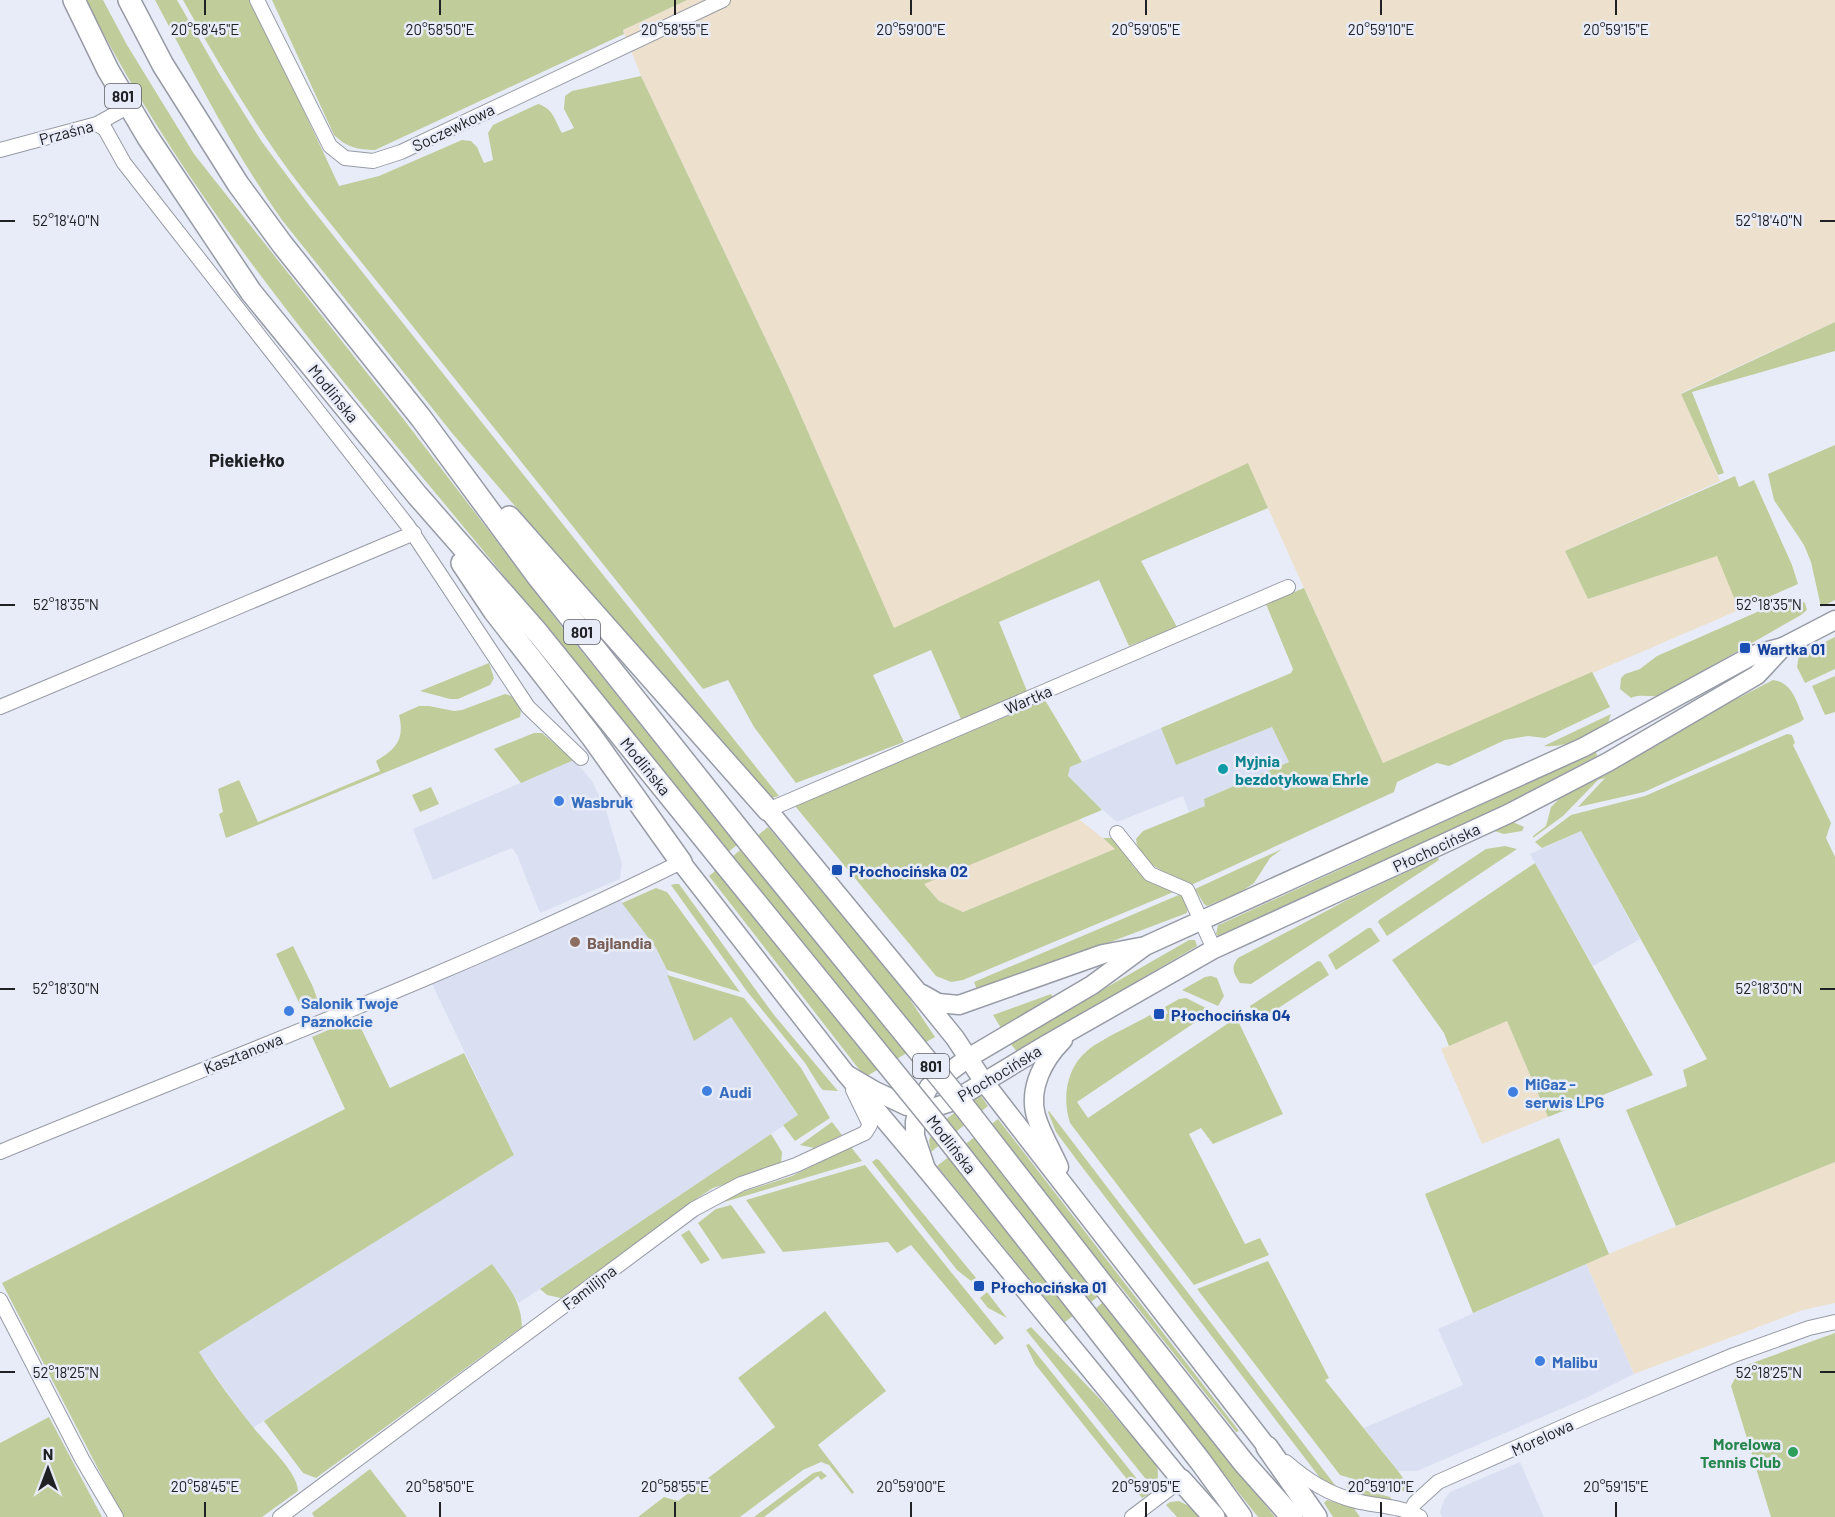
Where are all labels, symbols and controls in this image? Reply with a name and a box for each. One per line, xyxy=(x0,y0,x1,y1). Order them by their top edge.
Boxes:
text: 20°58'45"E xyxy=(171,20,239,38)
text: 20°58'50"E xyxy=(406,20,474,38)
text: 20°58'55"E xyxy=(641,20,709,38)
text: 20°59'00"E xyxy=(876,20,946,38)
text: 20°59'05"E xyxy=(1112,20,1180,38)
text: 20°59'10"E xyxy=(1348,20,1414,38)
text: 20°59'15"E xyxy=(1583,20,1649,38)
road number: 801 xyxy=(105,84,141,108)
street label: Soczewkowa xyxy=(409,99,497,155)
street label: Przaśna xyxy=(37,116,95,148)
text: 52°18'40"N xyxy=(32,211,100,229)
text: 52°18'40"N xyxy=(1735,211,1803,229)
street label: Modlińska xyxy=(305,360,363,426)
district label: Piekiełko xyxy=(209,449,285,471)
text: 52°18'35"N xyxy=(33,595,99,613)
text: 52°18'35"N xyxy=(1736,595,1802,613)
road number: 801 xyxy=(564,620,600,644)
place label: Wartka 01 xyxy=(1757,639,1825,658)
marker: Wartka 01 xyxy=(1738,641,1752,655)
street label: Wartka xyxy=(1002,681,1054,717)
street label: Modlińska xyxy=(617,733,675,799)
place label: Myjnia bezdotykowa Ehrle xyxy=(1235,751,1369,788)
marker: Myjnia bezdotykowa Ehrle xyxy=(1216,762,1230,776)
place label: Wasbruk xyxy=(571,792,633,811)
marker: Wasbruk xyxy=(552,794,566,808)
street label: Płochocińska xyxy=(1389,819,1483,875)
place label: Płochocińska 02 xyxy=(849,861,968,880)
marker: Płochocińska 02 xyxy=(830,863,844,877)
place label: Bajlandia xyxy=(587,933,652,952)
marker: Bajlandia xyxy=(568,935,582,949)
text: 52°18'30"N xyxy=(33,979,99,997)
text: 52°18'30"N xyxy=(1736,979,1802,997)
place label: Salonik Twoje Paznokcie xyxy=(301,993,399,1030)
marker: Salonik Twoje Paznokcie xyxy=(282,1004,296,1018)
place label: Płochocińska 04 xyxy=(1171,1005,1291,1024)
marker: Płochocińska 04 xyxy=(1152,1007,1166,1021)
street label: Kasztanowa xyxy=(201,1029,285,1077)
street label: Płochocińska xyxy=(954,1041,1044,1105)
road number: 801 xyxy=(913,1054,949,1078)
place label: MiGaz - serwis LPG xyxy=(1525,1074,1605,1111)
place label: Audi xyxy=(719,1082,752,1101)
marker: Audi xyxy=(700,1084,714,1098)
marker: MiGaz - serwis LPG xyxy=(1506,1085,1520,1099)
street label: Modlińska xyxy=(923,1111,981,1177)
street label: Familijna xyxy=(558,1261,620,1313)
place label: Płochocińska 01 xyxy=(991,1277,1107,1296)
marker: Płochocińska 01 xyxy=(972,1279,986,1293)
place label: Malibu xyxy=(1552,1352,1598,1371)
marker: Malibu xyxy=(1533,1354,1547,1368)
text: 52°18'25"N xyxy=(33,1363,99,1381)
text: 52°18'25"N xyxy=(1736,1363,1802,1381)
street label: Morelowa xyxy=(1508,1414,1576,1460)
place label: Morelowa Tennis Club xyxy=(1700,1434,1781,1471)
north arrow xyxy=(18,1439,78,1499)
text: N xyxy=(43,1444,53,1463)
marker: Morelowa Tennis Club xyxy=(1786,1445,1800,1459)
text: 20°58'45"E xyxy=(171,1477,239,1495)
text: 20°58'50"E xyxy=(406,1477,474,1495)
text: 20°58'55"E xyxy=(641,1477,709,1495)
text: 20°59'00"E xyxy=(876,1477,946,1495)
text: 20°59'05"E xyxy=(1112,1477,1180,1495)
text: 20°59'10"E xyxy=(1348,1477,1414,1495)
text: 20°59'15"E xyxy=(1583,1477,1649,1495)

